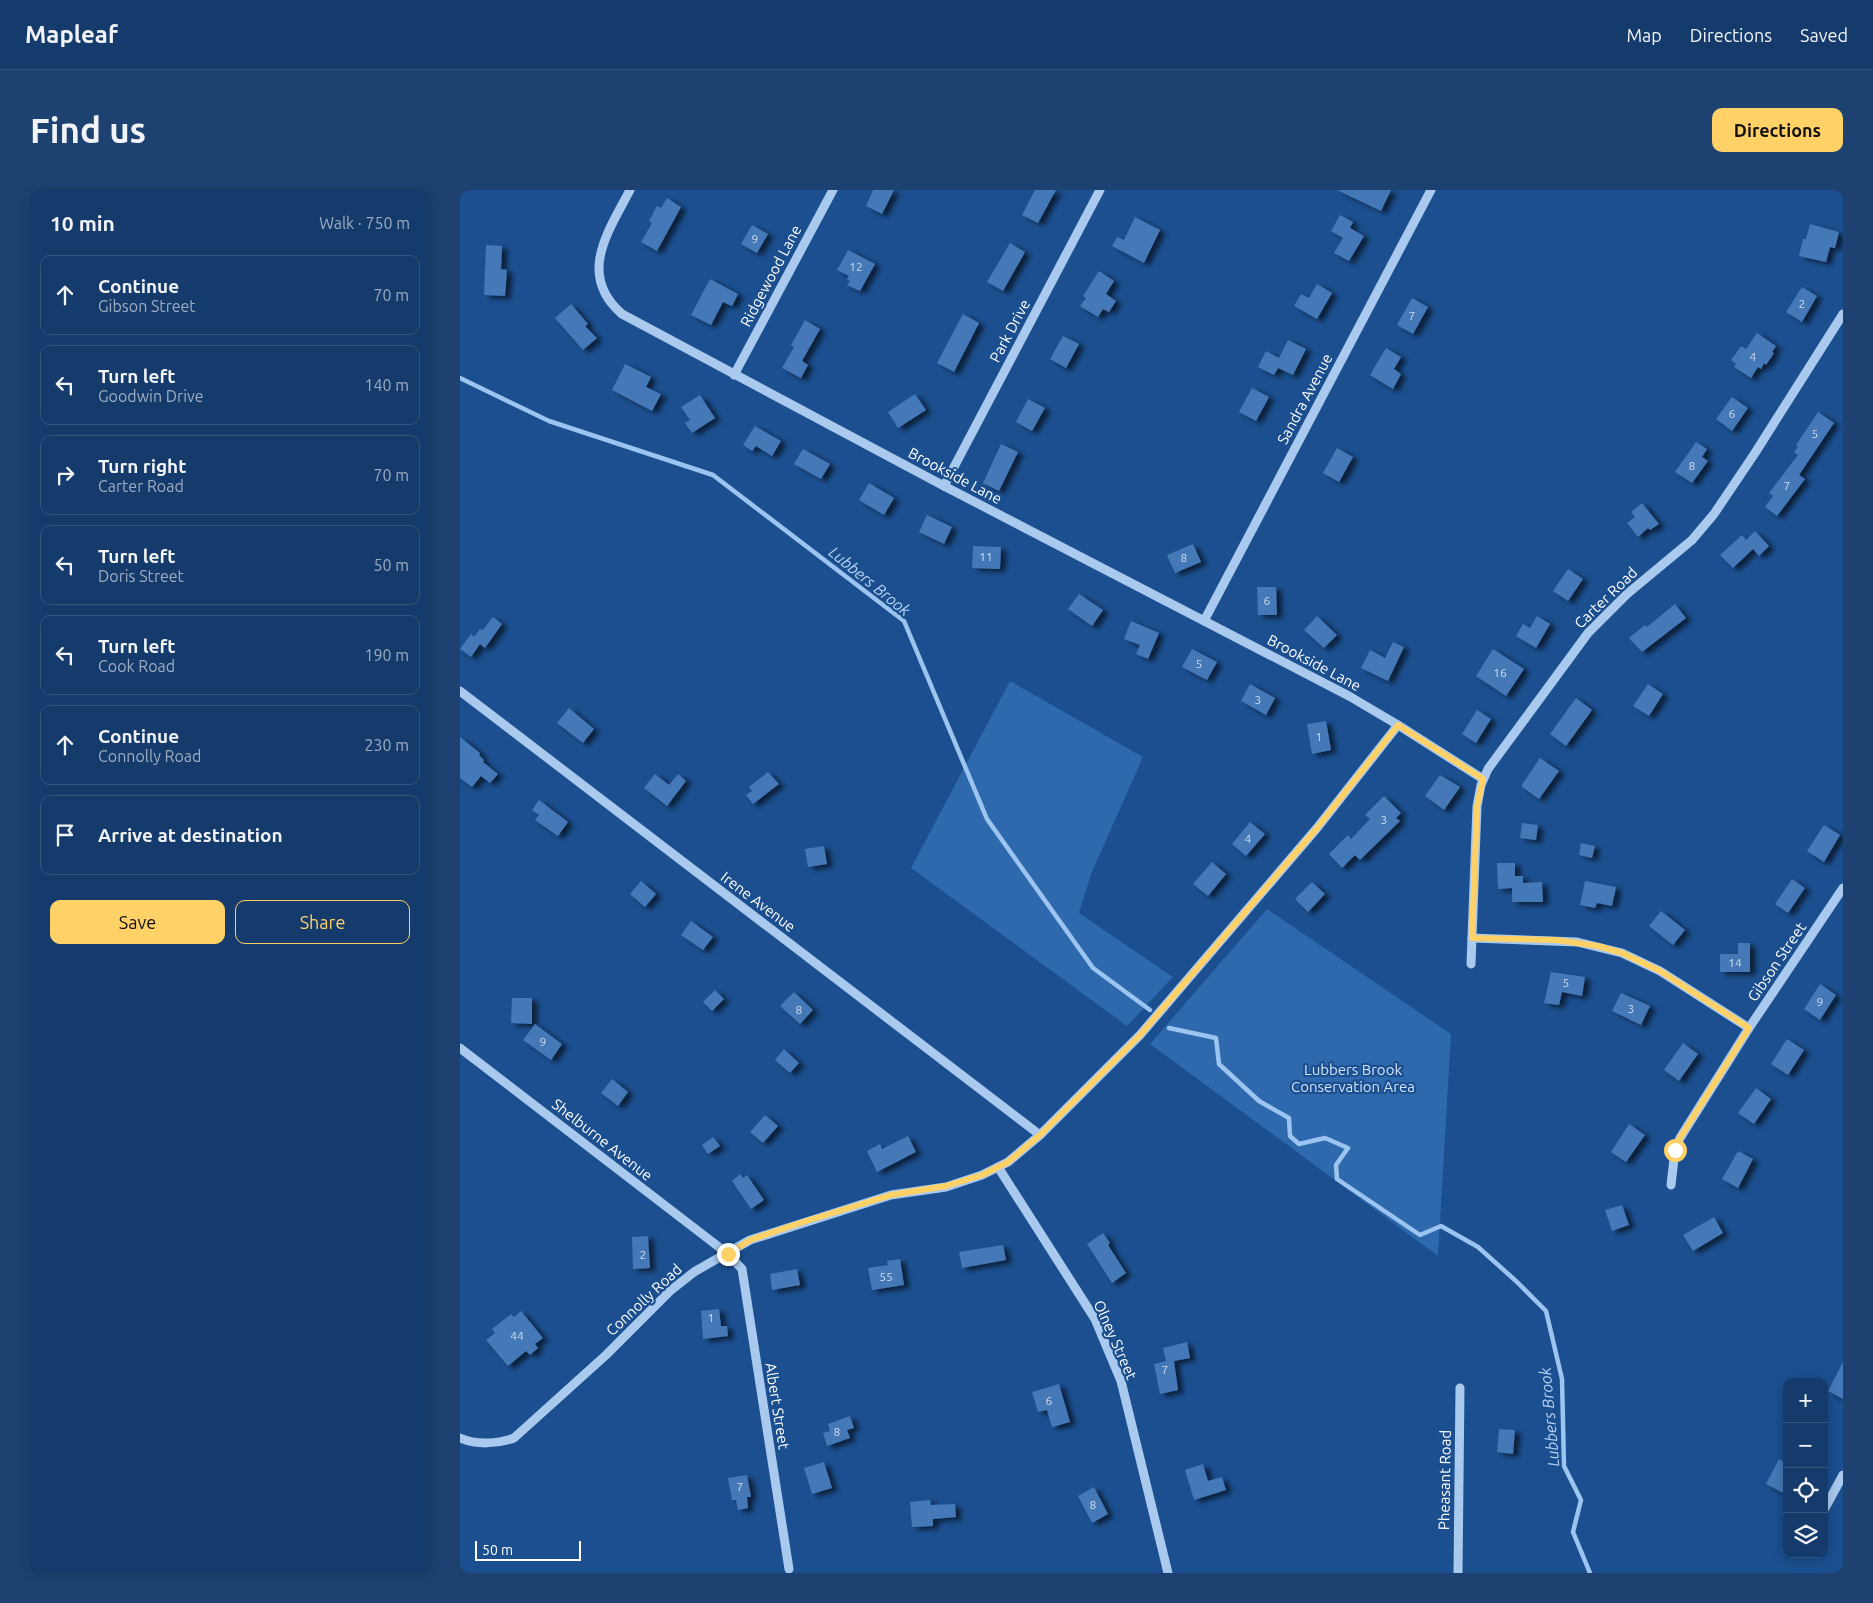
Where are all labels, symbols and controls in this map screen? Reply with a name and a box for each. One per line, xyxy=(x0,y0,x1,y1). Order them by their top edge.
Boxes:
text: Mapleaf xyxy=(25,21,118,48)
text: Map xyxy=(1626,25,1662,45)
text: Directions xyxy=(1690,25,1772,45)
text: Saved xyxy=(1800,25,1848,45)
button: Directions xyxy=(1712,108,1843,152)
text: Find us xyxy=(30,110,146,150)
text: 10 min xyxy=(50,211,115,235)
text: Walk · 750 m xyxy=(319,214,410,232)
street label: Ridgewood Lane xyxy=(737,222,804,329)
house number: 9 xyxy=(752,232,758,245)
house number: 12 xyxy=(849,260,863,273)
text: Continue xyxy=(98,275,179,297)
icon: ahead xyxy=(51,281,79,309)
text: 70 m xyxy=(373,286,409,304)
street label: Park Drive xyxy=(986,296,1033,365)
text: Gibson Street xyxy=(98,297,196,315)
house number: 2 xyxy=(1799,297,1805,310)
house number: 7 xyxy=(1409,309,1415,322)
house number: 4 xyxy=(1750,350,1757,363)
street label: Sandra Avenue xyxy=(1274,351,1336,447)
text: Turn left xyxy=(98,365,176,387)
icon: left xyxy=(51,371,79,399)
text: 140 m xyxy=(364,376,409,394)
text: Goodwin Drive xyxy=(98,387,204,405)
house number: 6 xyxy=(1729,407,1736,420)
house number: 5 xyxy=(1812,427,1818,440)
street label: Brookside Lane xyxy=(906,444,1005,507)
text: Turn right xyxy=(98,455,186,477)
house number: 8 xyxy=(1689,459,1696,472)
icon: right xyxy=(51,461,79,489)
text: 70 m xyxy=(373,466,409,484)
text: Carter Road xyxy=(98,477,184,495)
house number: 7 xyxy=(1784,479,1790,492)
water label: Lubbers Brook xyxy=(826,543,915,620)
text: Turn left xyxy=(98,545,176,567)
house number: 11 xyxy=(979,550,993,563)
icon: left xyxy=(51,551,79,579)
house number: 8 xyxy=(1181,551,1188,564)
text: 50 m xyxy=(373,556,409,574)
street label: Carter Road xyxy=(1571,564,1640,632)
text: Doris Street xyxy=(98,567,184,585)
house number: 6 xyxy=(1264,594,1271,607)
street label: Brookside Lane xyxy=(1265,631,1364,694)
text: Turn left xyxy=(98,635,176,657)
icon: left xyxy=(51,641,79,669)
text: 190 m xyxy=(364,646,409,664)
text: Cook Road xyxy=(98,657,175,675)
house number: 5 xyxy=(1196,657,1202,670)
house number: 16 xyxy=(1493,666,1507,679)
house number: 3 xyxy=(1255,693,1261,706)
text: Continue xyxy=(98,725,179,747)
house number: 1 xyxy=(1316,730,1322,743)
icon: ahead xyxy=(51,731,79,759)
text: 230 m xyxy=(364,736,409,754)
text: Connolly Road xyxy=(98,747,201,765)
house number: 3 xyxy=(1381,813,1387,826)
icon: arrive xyxy=(51,821,79,849)
text: Arrive at destination xyxy=(98,824,283,846)
house number: 4 xyxy=(1245,832,1252,845)
street label: Irene Avenue xyxy=(718,868,799,935)
button: Save xyxy=(50,900,225,944)
button: Share xyxy=(235,900,410,944)
street label: Gibson Street xyxy=(1744,919,1809,1004)
house number: 14 xyxy=(1728,956,1742,969)
house number: 5 xyxy=(1563,976,1569,989)
house number: 9 xyxy=(1817,995,1823,1008)
house number: 3 xyxy=(1628,1002,1634,1015)
house number: 8 xyxy=(796,1003,803,1016)
house number: 9 xyxy=(540,1035,546,1048)
park label: Lubbers Brook Conservation Area xyxy=(1291,1061,1415,1095)
street label: Shelburne Avenue xyxy=(549,1095,656,1184)
route start xyxy=(1664,1139,1687,1162)
route end xyxy=(717,1243,740,1266)
house number: 2 xyxy=(640,1248,646,1261)
street label: Connolly Road xyxy=(602,1260,685,1339)
house number: 55 xyxy=(879,1270,893,1283)
street label: Olney Street xyxy=(1090,1298,1141,1382)
house number: 1 xyxy=(708,1311,714,1324)
house number: 44 xyxy=(510,1329,524,1342)
street label: Albert Street xyxy=(762,1361,793,1451)
house number: 7 xyxy=(1162,1363,1168,1376)
water label: Lubbers Brook xyxy=(1536,1366,1562,1467)
map controls xyxy=(1783,1378,1828,1558)
button: + xyxy=(1783,1378,1828,1423)
house number: 6 xyxy=(1046,1394,1053,1407)
button: − xyxy=(1783,1423,1828,1468)
house number: 8 xyxy=(834,1425,841,1438)
street label: Pheasant Road xyxy=(1435,1430,1454,1530)
button: locate xyxy=(1783,1468,1828,1513)
house number: 7 xyxy=(737,1480,743,1493)
house number: 8 xyxy=(1090,1498,1097,1511)
button: layers xyxy=(1783,1513,1828,1558)
scale bar xyxy=(475,1538,581,1561)
text: 50 m xyxy=(482,1542,513,1558)

